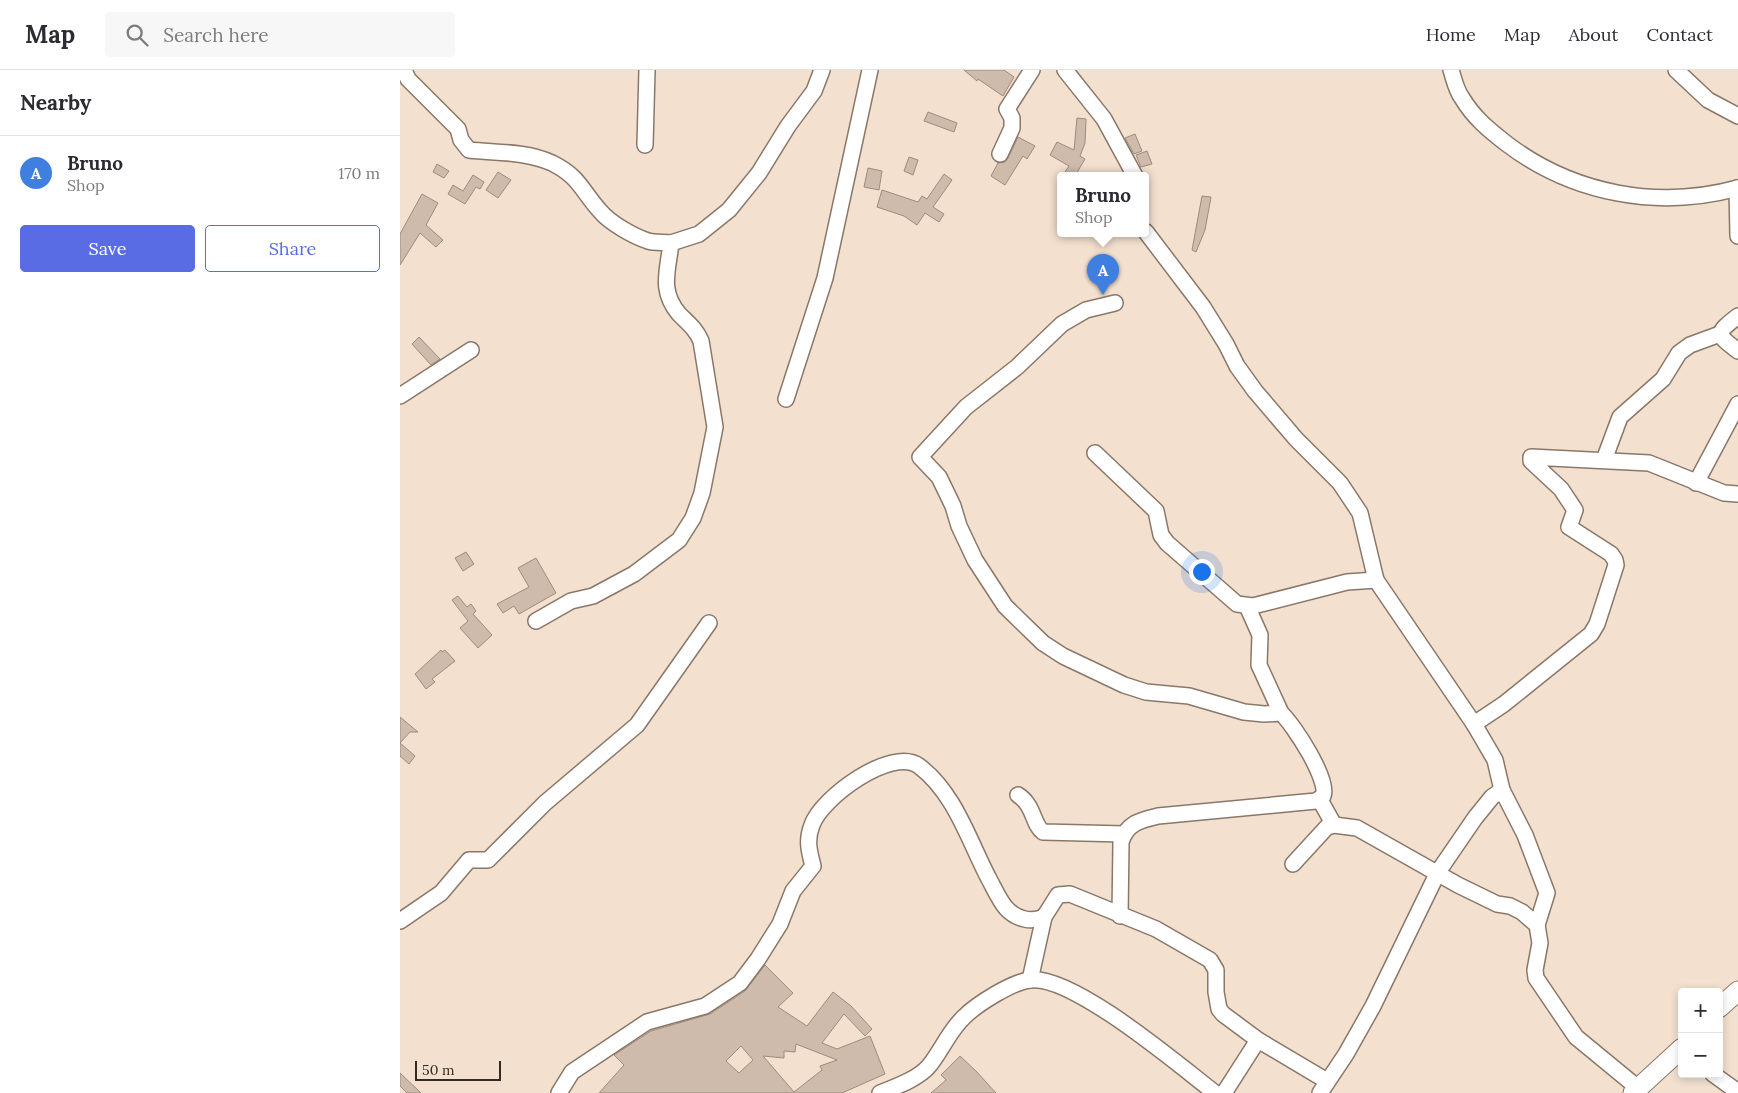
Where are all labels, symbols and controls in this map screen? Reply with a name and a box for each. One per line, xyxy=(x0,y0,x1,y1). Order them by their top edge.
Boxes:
search box xyxy=(105,12,455,57)
text: Map xyxy=(25,19,75,50)
icon: search xyxy=(123,21,151,49)
text: Search here xyxy=(163,23,269,47)
text: Home xyxy=(1426,23,1476,46)
text: Map xyxy=(1504,23,1540,46)
text: About xyxy=(1568,23,1618,46)
text: Contact xyxy=(1646,23,1713,46)
text: Nearby xyxy=(20,89,91,116)
text: Bruno xyxy=(67,151,123,175)
text: A xyxy=(31,163,41,183)
text: 170 m xyxy=(338,163,380,183)
popup xyxy=(1057,172,1149,237)
text: Shop xyxy=(67,175,105,195)
text: Bruno xyxy=(1075,183,1131,207)
text: Shop xyxy=(1075,207,1113,227)
button: Save xyxy=(20,225,195,272)
button: Share xyxy=(205,225,380,272)
pin: A xyxy=(1087,254,1119,295)
your location xyxy=(1189,559,1215,585)
map controls xyxy=(1678,988,1723,1078)
button: + xyxy=(1678,988,1723,1033)
button: − xyxy=(1678,1033,1723,1078)
scale bar xyxy=(415,1058,501,1081)
text: 50 m xyxy=(422,1061,455,1079)

